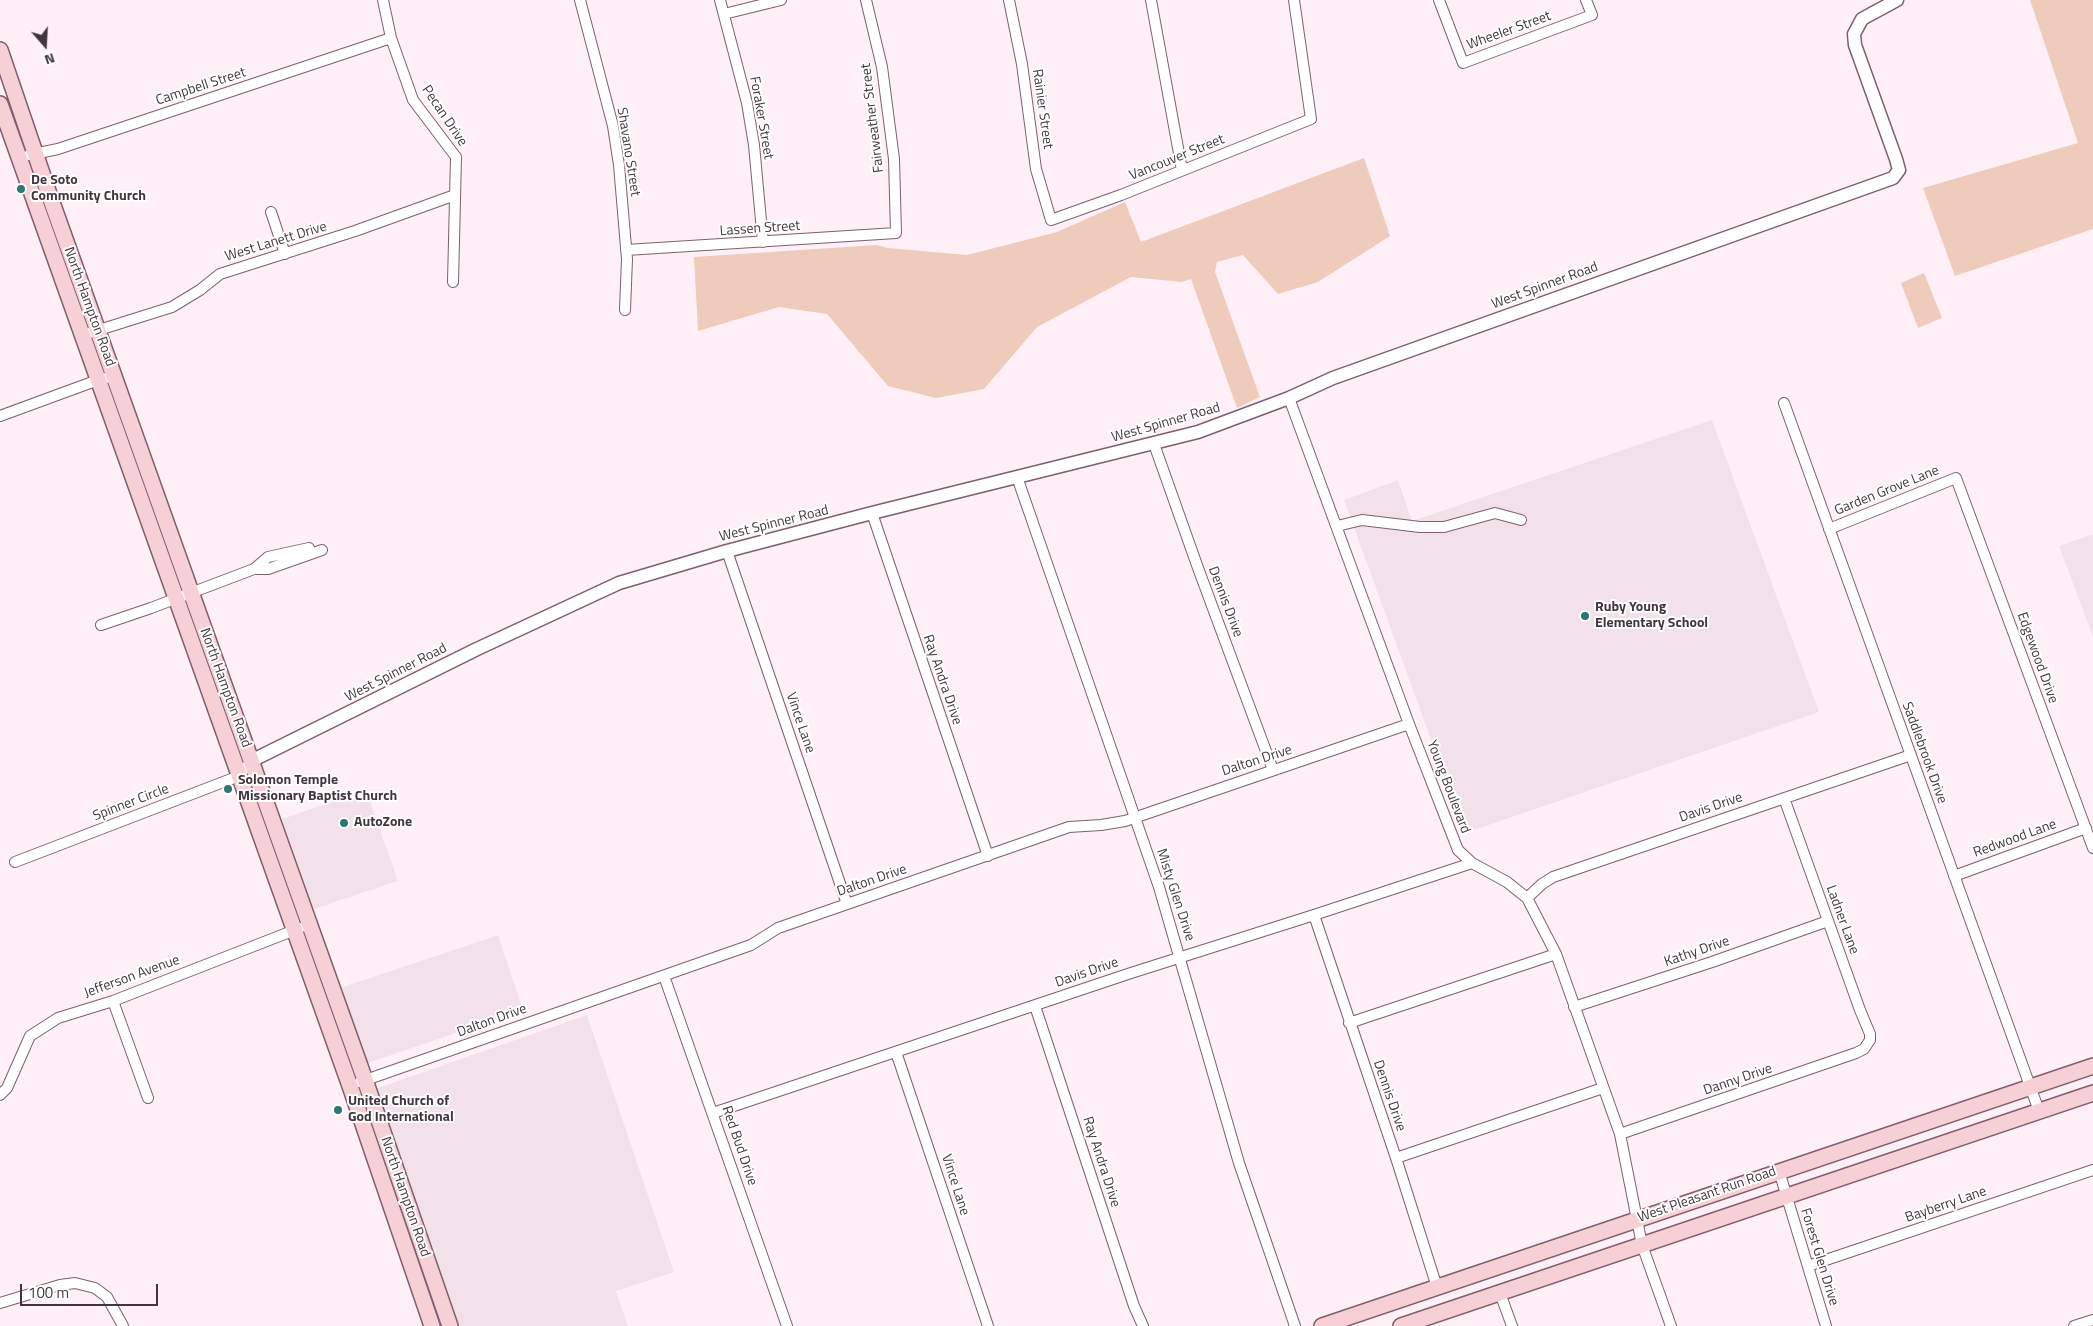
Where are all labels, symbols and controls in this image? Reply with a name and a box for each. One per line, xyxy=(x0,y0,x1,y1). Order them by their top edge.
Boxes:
street label: Wheeler Street xyxy=(1465,8,1553,54)
north arrow xyxy=(20,20,70,70)
text: N xyxy=(42,48,58,71)
street label: Fairweather Street xyxy=(858,62,888,174)
street label: Campbell Street xyxy=(154,65,248,109)
street label: Rainier Street xyxy=(1028,68,1056,150)
street label: Foraker Street xyxy=(745,75,777,161)
street label: Pecan Drive xyxy=(418,82,470,150)
street label: Shavano Street xyxy=(613,106,643,198)
street label: Vancouver Street xyxy=(1127,131,1227,185)
place label: De Soto Community Church xyxy=(31,173,146,206)
marker: De Soto Community Church xyxy=(15,183,27,195)
street label: Lassen Street xyxy=(719,218,801,240)
street label: West Lanett Drive xyxy=(223,219,329,265)
street label: North Hampton Road xyxy=(60,245,118,369)
street label: West Spinner Road xyxy=(1489,259,1601,313)
street label: West Spinner Road xyxy=(1110,399,1222,447)
street label: Garden Grove Lane xyxy=(1832,462,1942,520)
street label: West Spinner Road xyxy=(718,502,830,546)
street label: Dennis Drive xyxy=(1204,564,1246,640)
place label: Ruby Young Elementary School xyxy=(1595,600,1708,632)
marker: Ruby Young Elementary School xyxy=(1579,610,1591,622)
street label: Edgewood Drive xyxy=(2013,610,2061,706)
street label: North Hampton Road xyxy=(196,626,254,750)
street label: Ray Andra Drive xyxy=(919,633,965,727)
street label: West Spinner Road xyxy=(342,640,450,706)
street label: Vince Lane xyxy=(782,690,818,756)
street label: Saddlebrook Drive xyxy=(1898,700,1950,806)
street label: Young Boulevard xyxy=(1423,738,1473,836)
street label: Dalton Drive xyxy=(1220,742,1294,780)
place label: Solomon Temple Missionary Baptist Church xyxy=(238,773,397,806)
street label: Spinner Circle xyxy=(91,781,171,825)
marker: Solomon Temple Missionary Baptist Church xyxy=(222,783,234,795)
street label: Davis Drive xyxy=(1677,789,1745,827)
place label: AutoZone xyxy=(354,815,412,831)
street label: Redwood Lane xyxy=(1971,816,2059,862)
marker: AutoZone xyxy=(338,817,350,829)
street label: Misty Glen Drive xyxy=(1152,847,1198,943)
street label: Dalton Drive xyxy=(835,861,909,901)
street label: Ladner Lane xyxy=(1822,883,1862,957)
street label: Kathy Drive xyxy=(1662,933,1732,971)
street label: Jefferson Avenue xyxy=(82,952,182,1002)
street label: Davis Drive xyxy=(1053,954,1121,992)
street label: Dalton Drive xyxy=(455,1001,529,1041)
street label: Dennis Drive xyxy=(1369,1058,1409,1134)
street label: Danny Drive xyxy=(1701,1060,1775,1100)
place label: United Church of God International xyxy=(348,1094,454,1126)
marker: United Church of God International xyxy=(332,1104,344,1116)
street label: Red Bud Drive xyxy=(718,1104,760,1188)
street label: Ray Andra Drive xyxy=(1078,1115,1124,1209)
street label: North Hampton Road xyxy=(377,1135,433,1259)
street label: Vince Lane xyxy=(937,1152,973,1218)
street label: West Pleasant Run Road xyxy=(1636,1163,1778,1227)
street label: Bayberry Lane xyxy=(1903,1183,1989,1227)
street label: Forest Glen Drive xyxy=(1796,1206,1842,1308)
scale bar xyxy=(22,1274,160,1306)
text: 100 m xyxy=(28,1281,69,1304)

